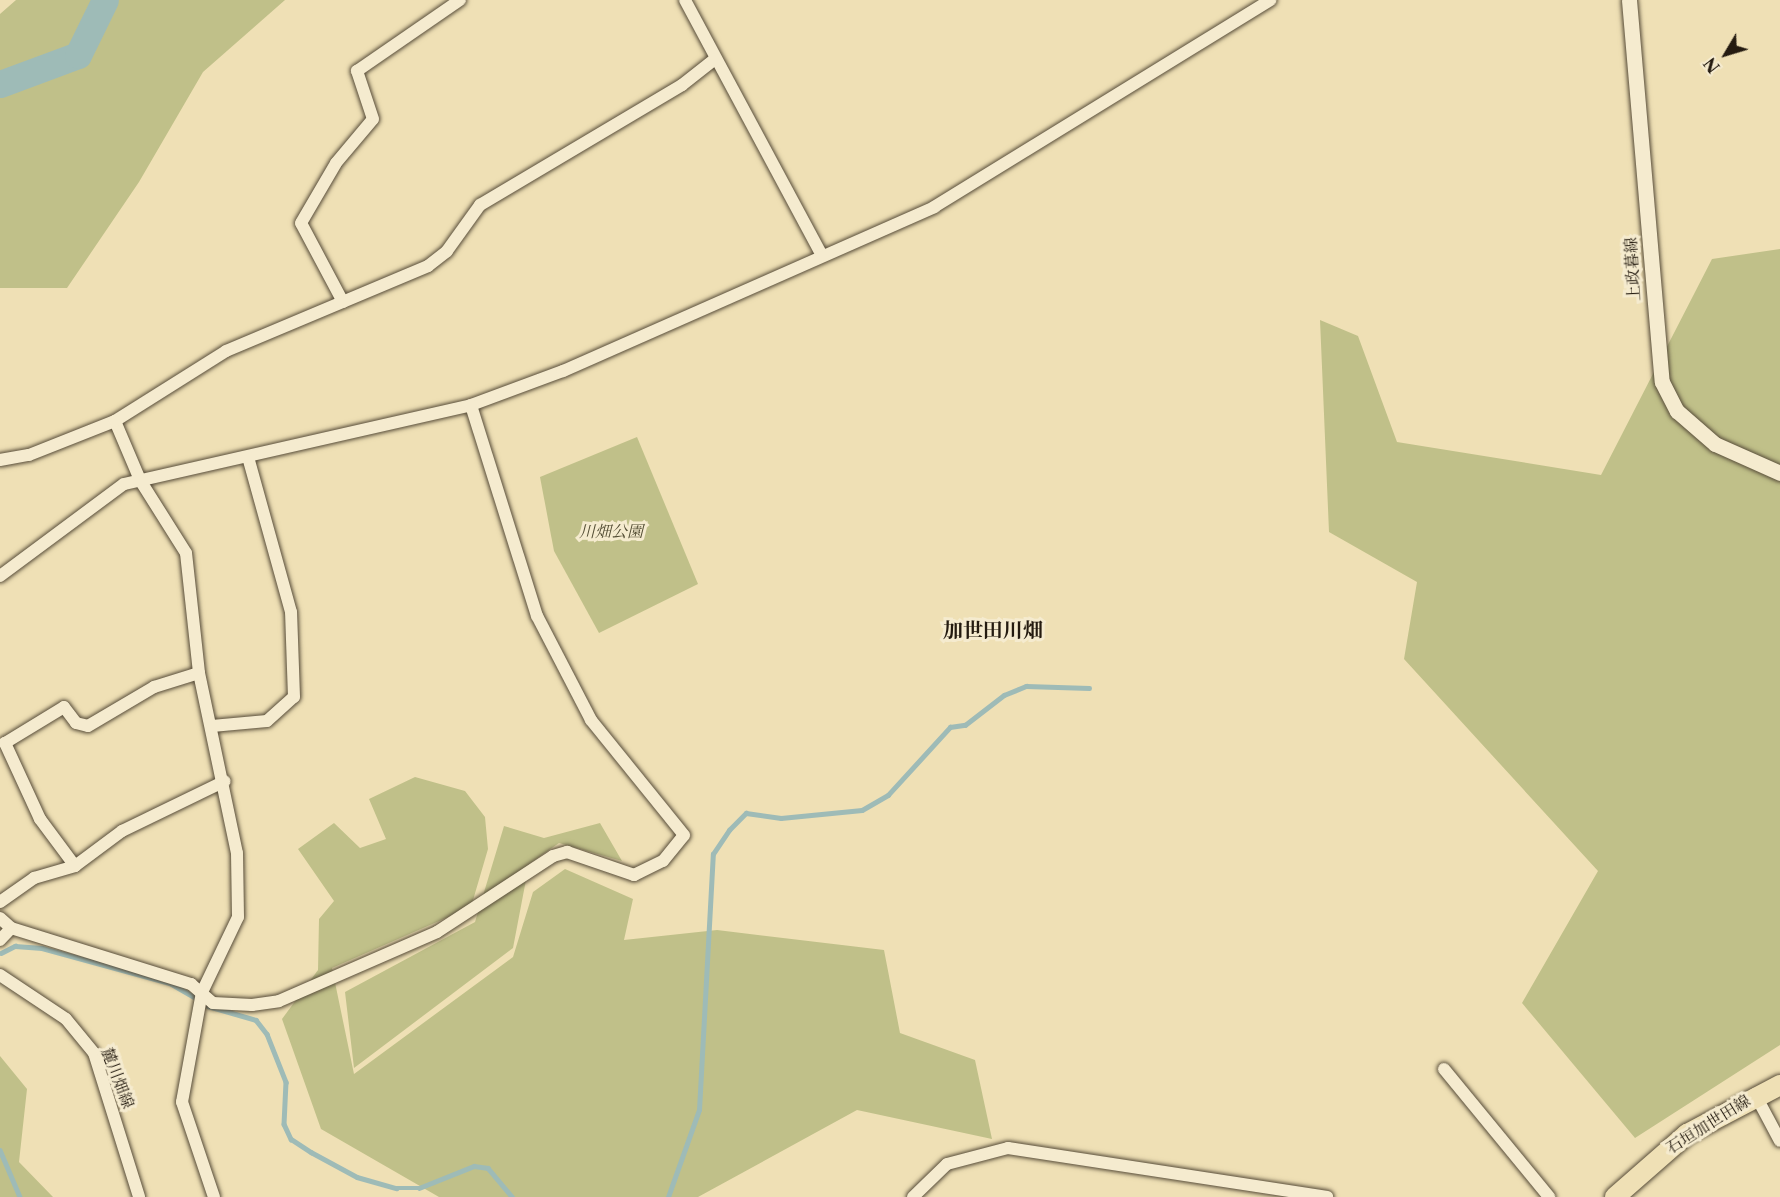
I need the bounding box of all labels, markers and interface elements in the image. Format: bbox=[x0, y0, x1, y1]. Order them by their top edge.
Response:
north arrow bbox=[1696, 24, 1756, 84]
text: N bbox=[1700, 53, 1724, 77]
street label: 上政暮線 bbox=[1621, 237, 1643, 301]
park label: 川畑公園 bbox=[579, 521, 643, 541]
district label: 加世田川畑 bbox=[943, 618, 1043, 642]
street label: 麓川畑線 bbox=[98, 1045, 138, 1111]
street label: 石垣加世田線 bbox=[1662, 1090, 1754, 1158]

